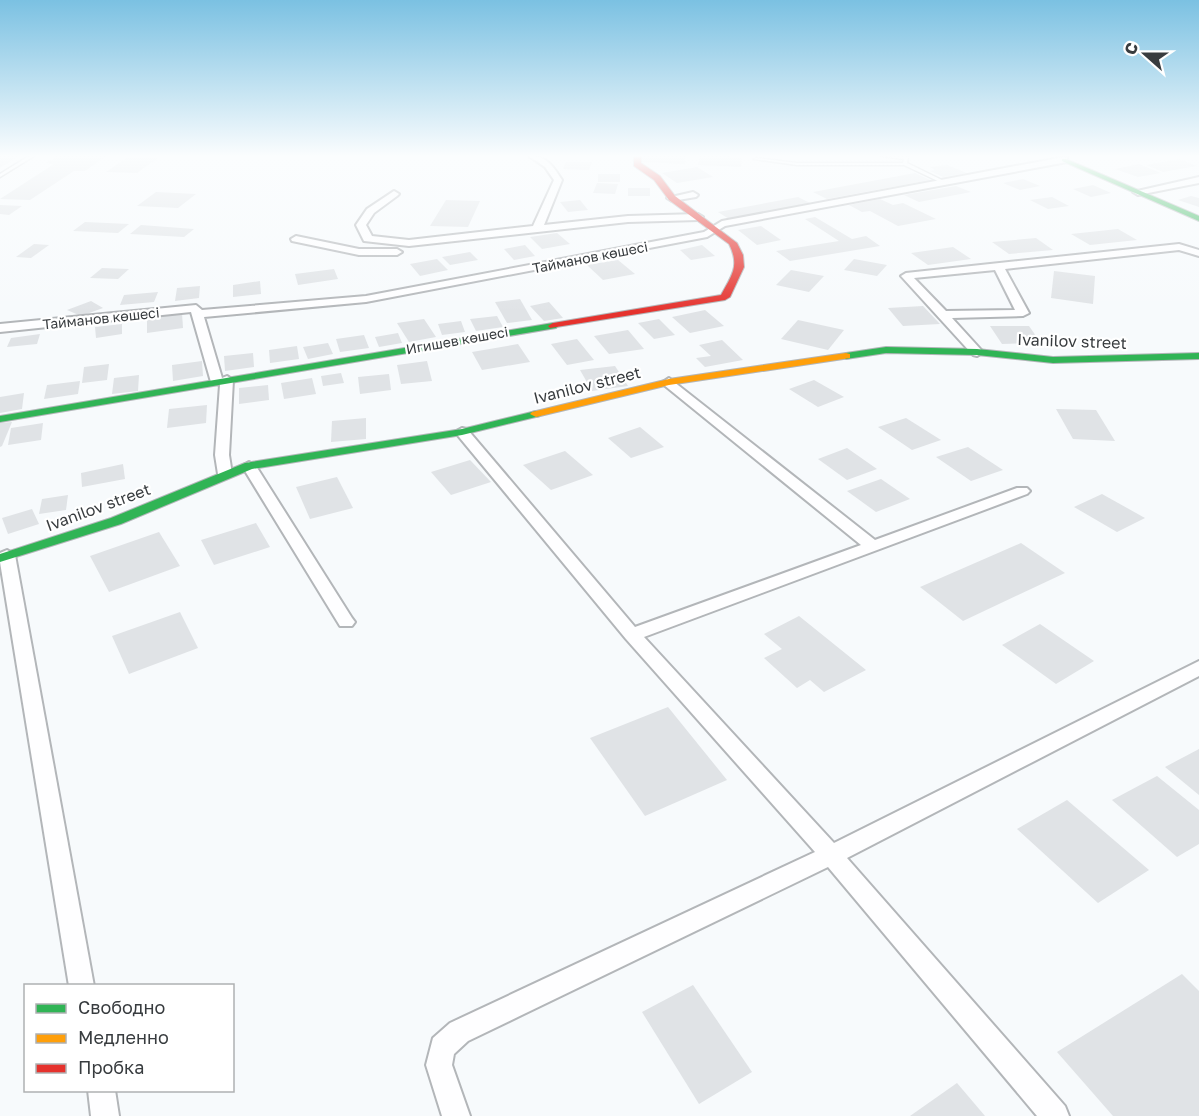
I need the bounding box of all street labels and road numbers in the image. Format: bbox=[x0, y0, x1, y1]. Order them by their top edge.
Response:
street label: Тайманов көшесі bbox=[531, 237, 649, 277]
street label: Тайманов көшесі bbox=[42, 303, 160, 333]
street label: Игишев көшесі bbox=[405, 323, 509, 357]
street label: Ivanilov street bbox=[1017, 329, 1127, 353]
street label: Ivanilov street bbox=[531, 362, 643, 408]
street label: Ivanilov street bbox=[43, 479, 153, 535]

